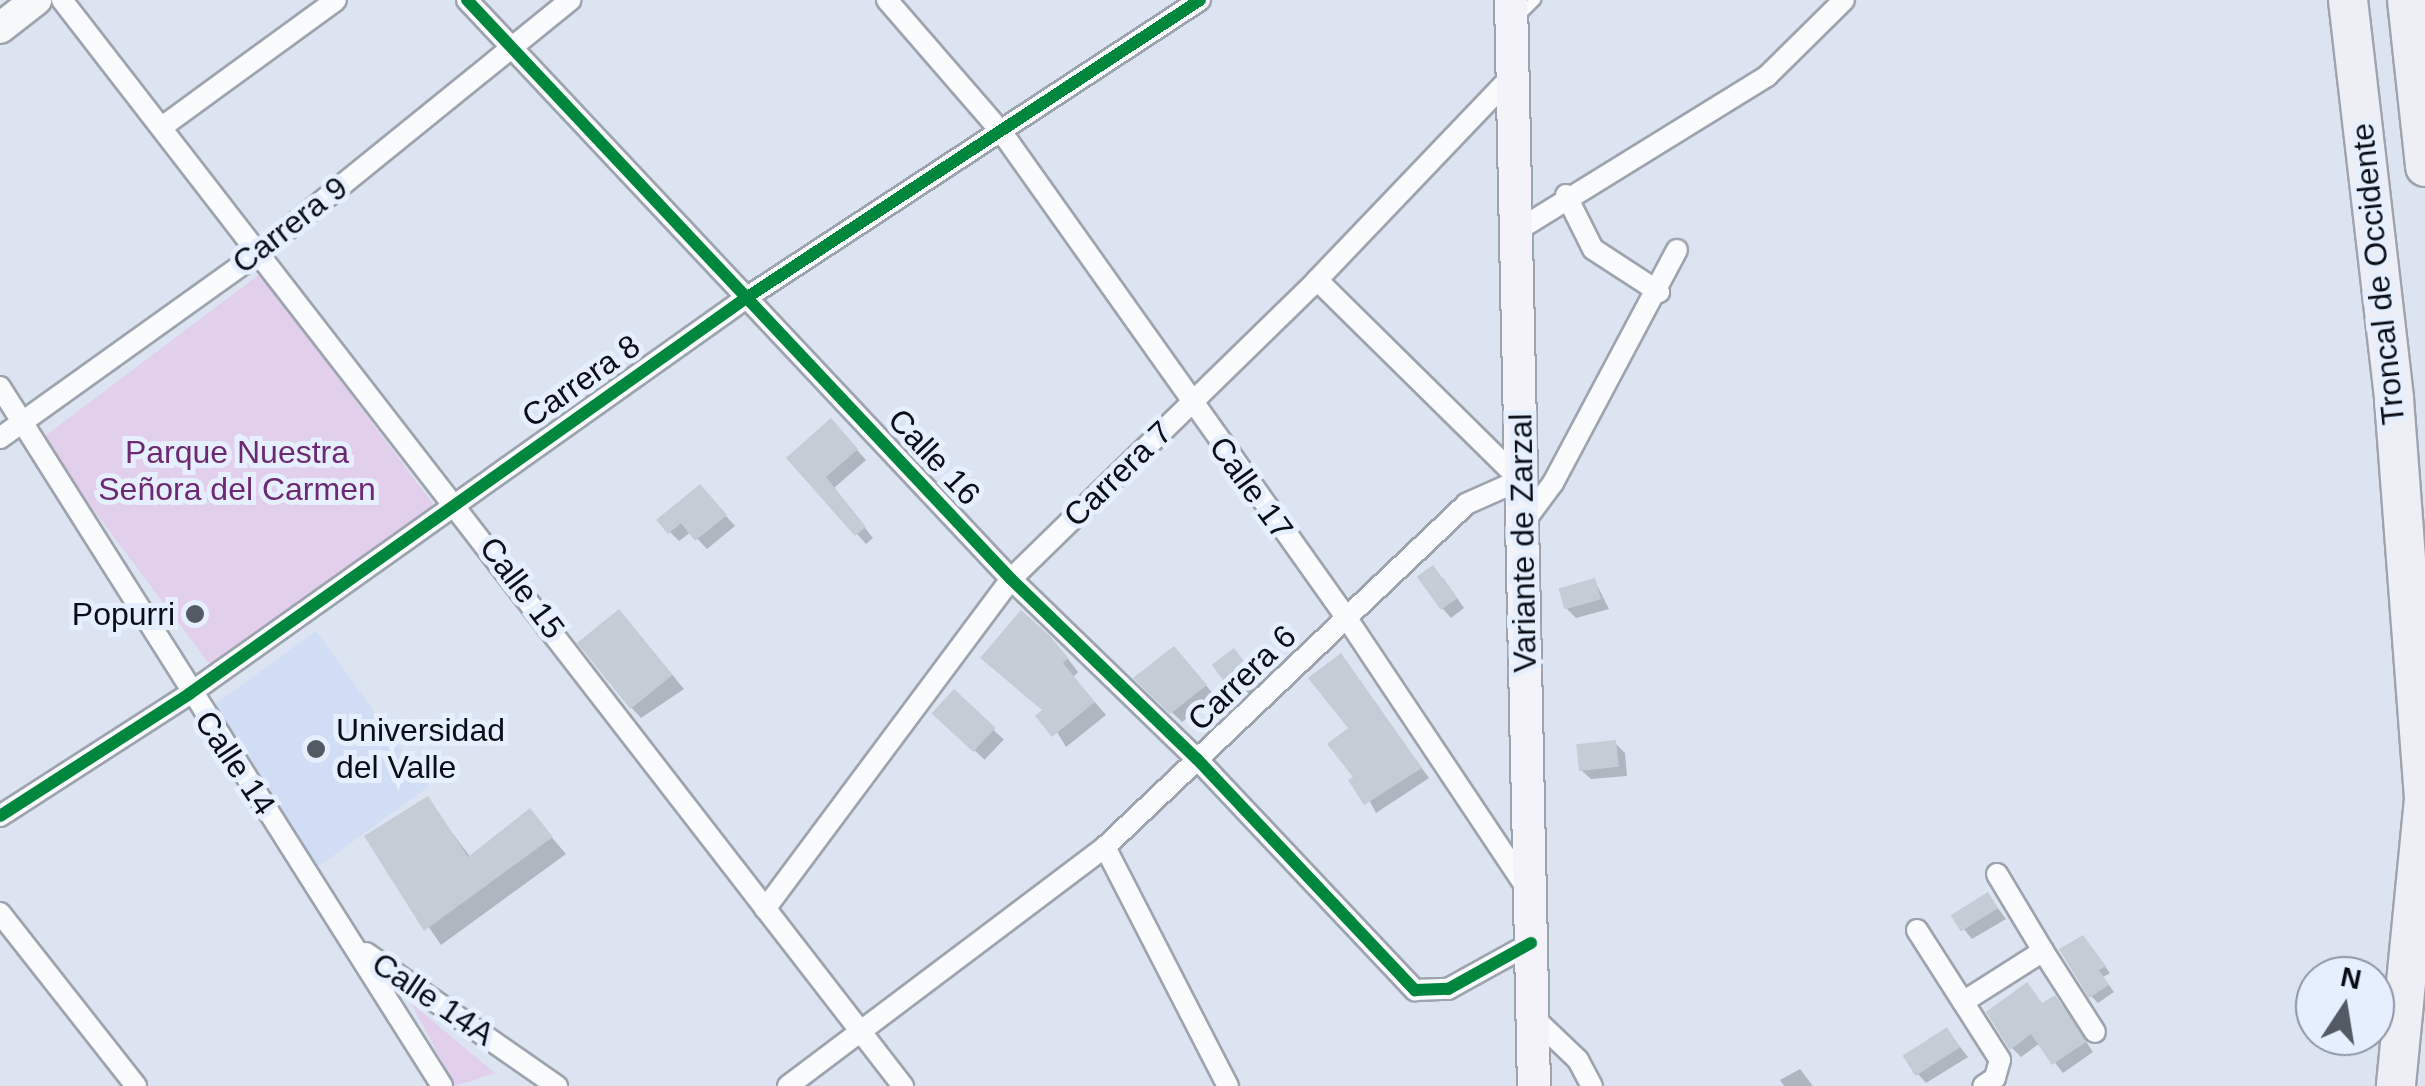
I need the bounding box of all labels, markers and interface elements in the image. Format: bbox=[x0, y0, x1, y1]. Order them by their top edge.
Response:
street label: Troncal de Occidente bbox=[2343, 121, 2413, 427]
street label: Carrera 9 bbox=[225, 168, 355, 282]
street label: Carrera 8 bbox=[515, 327, 647, 435]
street label: Calle 16 bbox=[880, 401, 988, 513]
street label: Carrera 7 bbox=[1056, 413, 1180, 535]
street label: Variante de Zarzal bbox=[1502, 413, 1544, 673]
street label: Calle 17 bbox=[1201, 429, 1301, 547]
park label: Parque Nuestra Señora del Carmen bbox=[98, 434, 376, 509]
street label: Calle 15 bbox=[471, 530, 573, 646]
place label: Popurri bbox=[72, 595, 175, 633]
marker: Popurri bbox=[184, 603, 206, 625]
street label: Carrera 6 bbox=[1180, 617, 1304, 739]
street label: Calle 14 bbox=[186, 704, 284, 822]
place label: Universidad del Valle bbox=[336, 712, 505, 787]
marker: Universidad del Valle bbox=[305, 738, 327, 760]
street label: Calle 14A bbox=[365, 944, 501, 1054]
north arrow bbox=[2295, 956, 2395, 1056]
text: N bbox=[2338, 961, 2364, 995]

